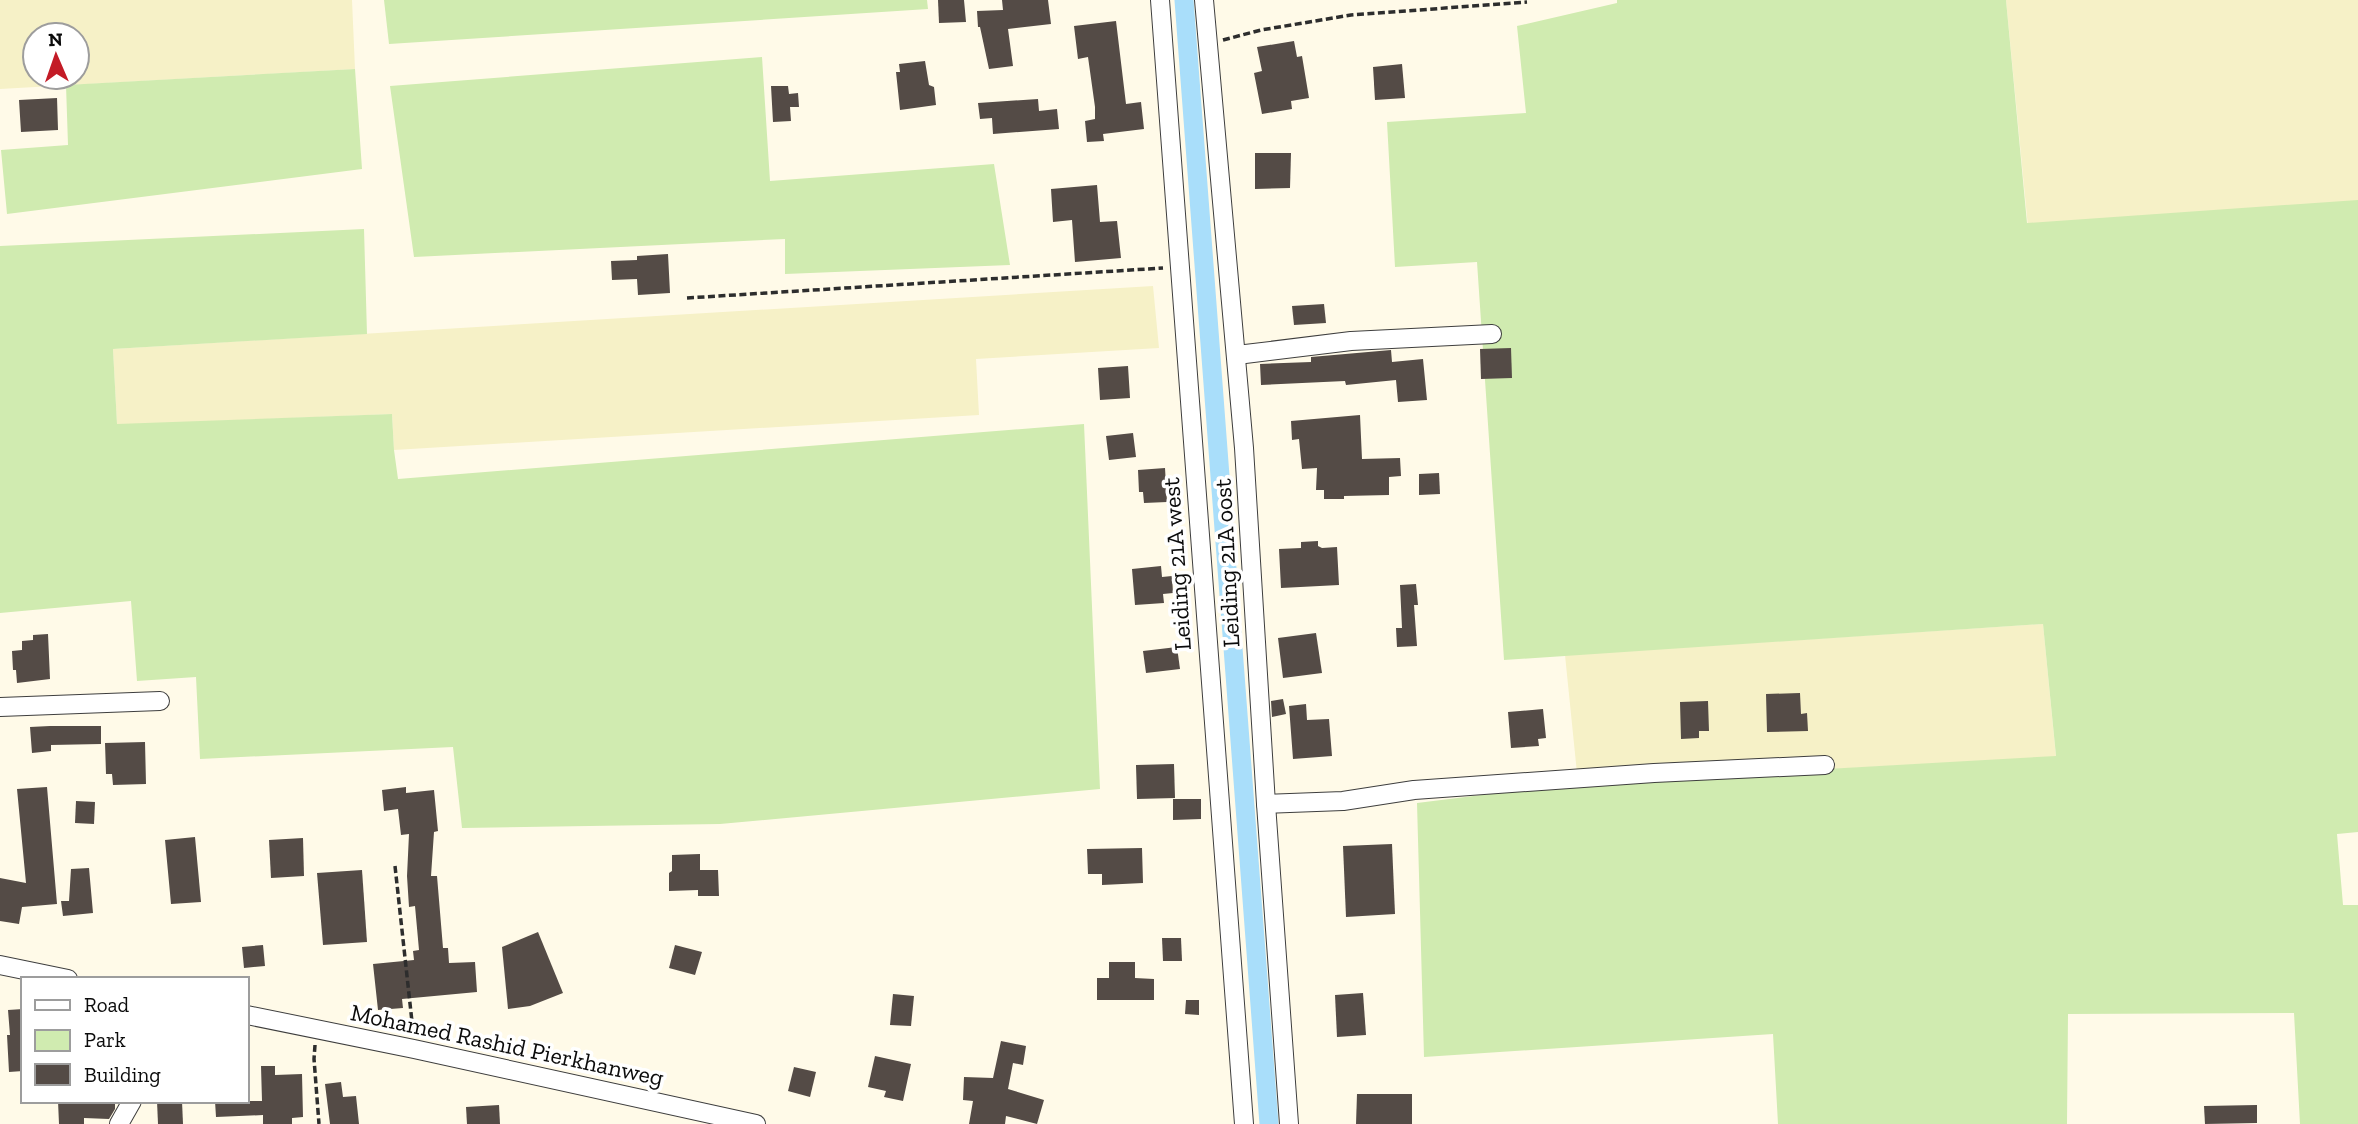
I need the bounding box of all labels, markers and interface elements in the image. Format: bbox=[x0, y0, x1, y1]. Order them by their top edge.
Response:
north arrow bbox=[21, 21, 91, 91]
text: N bbox=[48, 28, 63, 51]
street label: Leiding 21A west bbox=[1156, 476, 1197, 652]
street label: Leiding 21A oost bbox=[1208, 478, 1245, 648]
legend bbox=[21, 977, 248, 1103]
text: Road bbox=[84, 992, 130, 1017]
street label: Mohamed Rashid Pierkhanweg bbox=[348, 997, 666, 1092]
text: Park bbox=[84, 1027, 126, 1052]
text: Building bbox=[84, 1062, 161, 1087]

